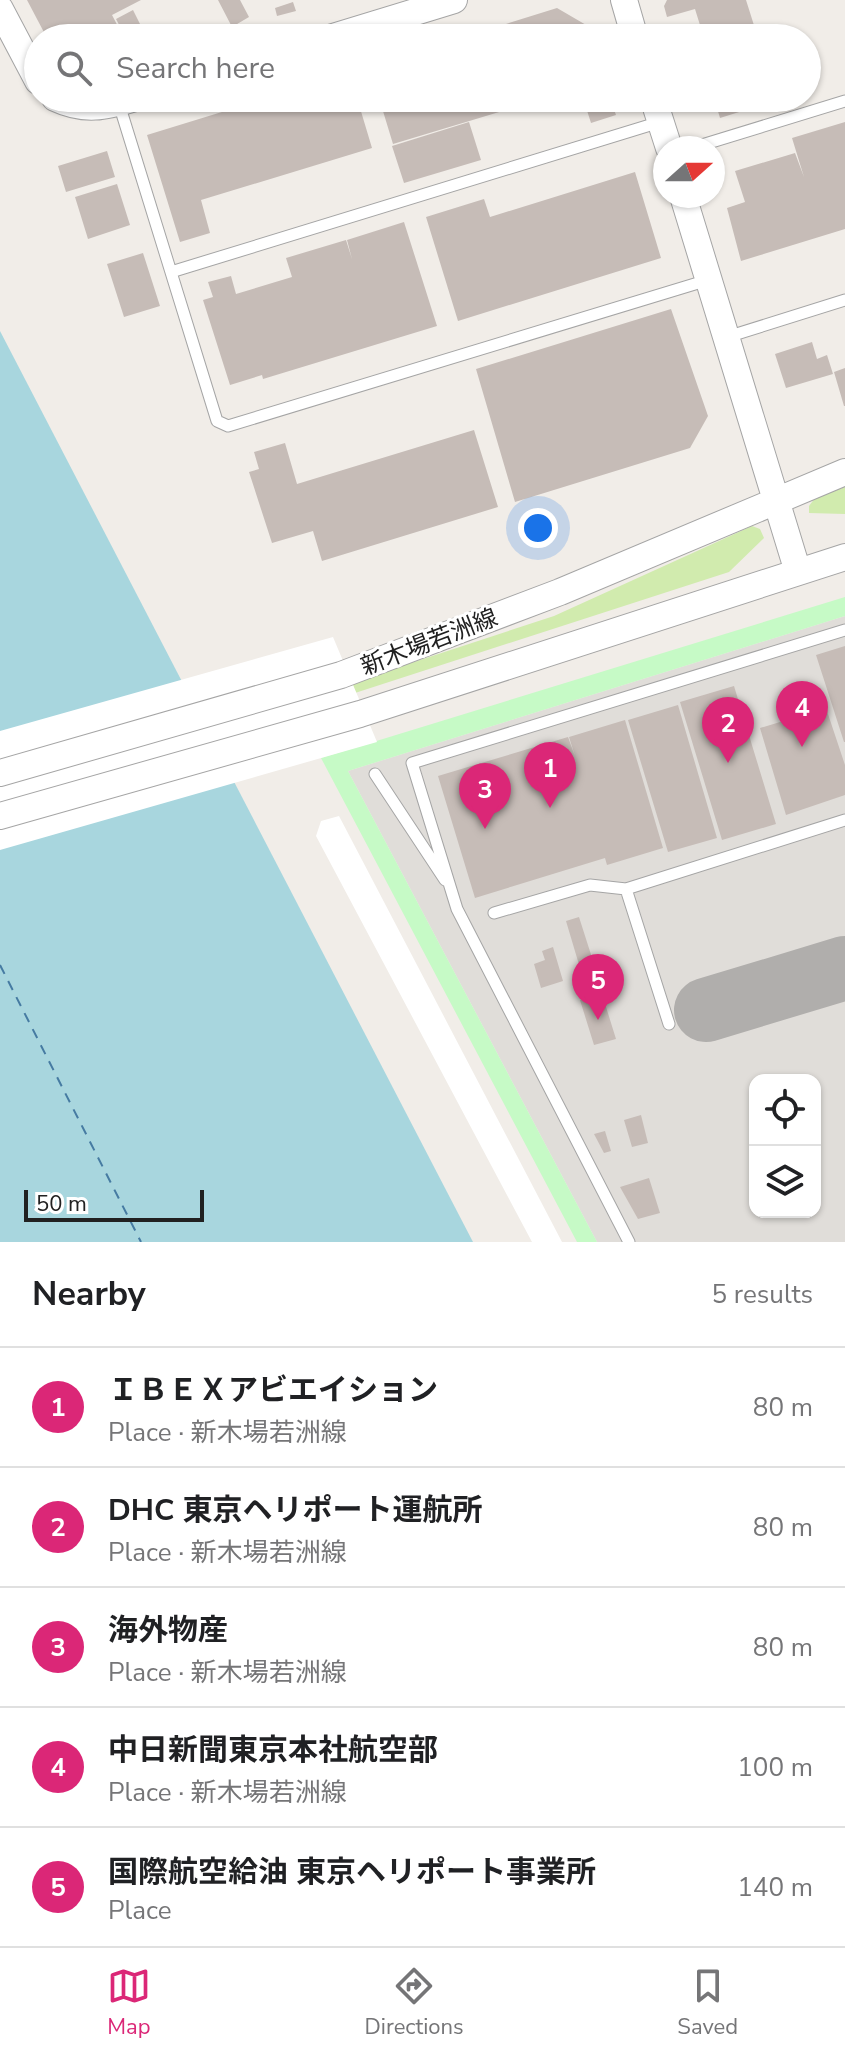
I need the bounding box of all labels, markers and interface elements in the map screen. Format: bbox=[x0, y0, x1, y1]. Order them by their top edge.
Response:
search box bbox=[24, 24, 821, 112]
icon: search bbox=[52, 46, 96, 90]
text: Search here bbox=[116, 48, 275, 89]
north arrow bbox=[653, 136, 725, 208]
your location bbox=[518, 508, 558, 548]
street label: 新木場若洲線 bbox=[356, 601, 502, 683]
pin: 4 bbox=[776, 681, 828, 747]
pin: 2 bbox=[702, 697, 754, 763]
pin: 1 bbox=[524, 742, 576, 808]
pin: 3 bbox=[459, 763, 511, 829]
pin: 5 bbox=[572, 954, 624, 1020]
map controls bbox=[749, 1074, 821, 1218]
button: locate bbox=[749, 1074, 821, 1146]
button: layers bbox=[749, 1146, 821, 1218]
scale bar bbox=[24, 1186, 204, 1222]
text: 50 m bbox=[36, 1189, 87, 1219]
text: Nearby bbox=[32, 1271, 146, 1317]
text: 5 results bbox=[712, 1277, 813, 1312]
text: ＩＢＥＸアビエイション bbox=[108, 1370, 438, 1411]
text: 1 bbox=[50, 1390, 66, 1425]
text: 80 m bbox=[753, 1390, 813, 1425]
text: Place · 新木場若洲線 bbox=[108, 1415, 347, 1450]
text: DHC 東京ヘリポート運航所 bbox=[108, 1490, 483, 1531]
text: 2 bbox=[50, 1510, 66, 1545]
text: 80 m bbox=[753, 1510, 813, 1545]
text: Place · 新木場若洲線 bbox=[108, 1535, 347, 1570]
text: 海外物産 bbox=[108, 1610, 228, 1651]
text: 3 bbox=[50, 1630, 66, 1665]
text: 80 m bbox=[753, 1630, 813, 1665]
text: Place · 新木場若洲線 bbox=[108, 1655, 347, 1690]
text: 中日新聞東京本社航空部 bbox=[108, 1730, 438, 1771]
text: 4 bbox=[50, 1750, 66, 1785]
text: 100 m bbox=[737, 1750, 813, 1785]
text: Place · 新木場若洲線 bbox=[108, 1775, 347, 1810]
text: 国際航空給油 東京ヘリポート事業所 bbox=[108, 1852, 596, 1893]
text: 5 bbox=[50, 1870, 66, 1905]
text: 140 m bbox=[737, 1870, 813, 1905]
text: Place bbox=[108, 1893, 172, 1928]
tab: Map bbox=[107, 1964, 151, 2042]
tab: Directions bbox=[365, 1964, 464, 2042]
tab: Saved bbox=[677, 1964, 738, 2042]

